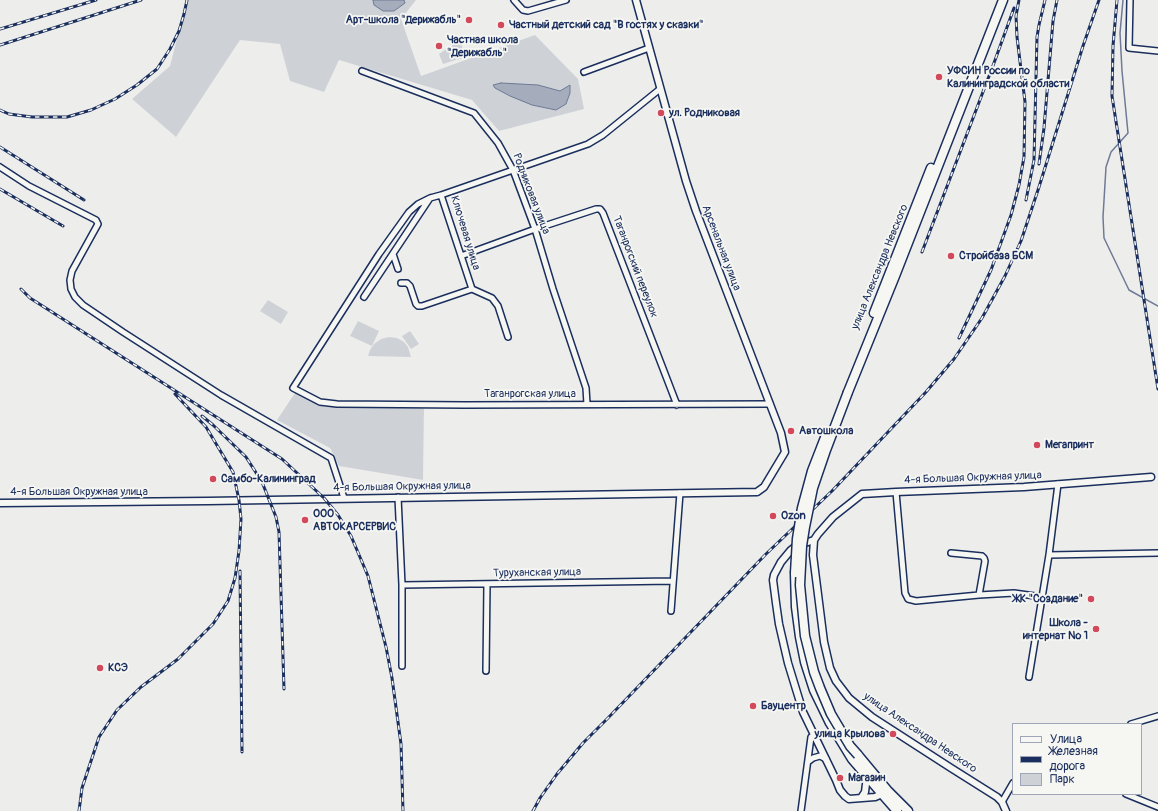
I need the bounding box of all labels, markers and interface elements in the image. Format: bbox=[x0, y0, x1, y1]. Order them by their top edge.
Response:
place label: Арт-школа "Дерижабль" bbox=[346, 13, 461, 27]
marker: Арт-школа "Дерижабль" bbox=[464, 15, 474, 25]
place label: Частный детский сад "В гостях у сказки" bbox=[509, 18, 703, 32]
marker: Частный детский сад "В гостях у сказки" bbox=[496, 20, 506, 30]
place label: Частная школа "Дерижабль" bbox=[447, 33, 518, 59]
marker: Частная школа "Дерижабль" bbox=[434, 41, 444, 51]
place label: УФСИН России по Калининградской области bbox=[947, 64, 1069, 90]
marker: УФСИН России по Калининградской области bbox=[934, 72, 944, 82]
place label: ул. Родниковая bbox=[669, 106, 740, 120]
marker: ул. Родниковая bbox=[656, 108, 666, 118]
street label: Родниковая улица bbox=[510, 152, 552, 236]
street label: Ключевая улица bbox=[447, 194, 483, 272]
street label: улица Александра Невского bbox=[849, 202, 911, 332]
street label: Арсенальная улица bbox=[699, 203, 743, 293]
street label: Таганрогский переулок bbox=[609, 214, 661, 320]
place label: Стройбаза БСМ bbox=[959, 249, 1033, 263]
marker: Стройбаза БСМ bbox=[946, 251, 956, 261]
street label: Таганрогская улица bbox=[484, 387, 576, 401]
place label: Автошкола bbox=[799, 424, 853, 438]
marker: Автошкола bbox=[786, 426, 796, 436]
place label: Мегапринт bbox=[1045, 438, 1094, 452]
marker: Мегапринт bbox=[1032, 440, 1042, 450]
street label: 4-я Большая Окружная улица bbox=[904, 469, 1042, 487]
place label: Самбо-Калининград bbox=[221, 472, 316, 486]
marker: Самбо-Калининград bbox=[208, 474, 218, 484]
street label: 4-я Большая Окружная улица bbox=[333, 479, 471, 495]
street label: 4-я Большая Окружная улица bbox=[10, 485, 148, 499]
place label: ООО АВТОКАРСЕРВИС bbox=[313, 507, 396, 533]
place label: Ozon bbox=[781, 509, 806, 523]
marker: Ozon bbox=[768, 511, 778, 521]
marker: ООО АВТОКАРСЕРВИС bbox=[300, 515, 310, 525]
street label: Туруханская улица bbox=[493, 566, 581, 580]
place label: ЖК "Создание" bbox=[1013, 592, 1083, 606]
marker: ЖК "Создание" bbox=[1086, 594, 1096, 604]
place label: Школа - интернат № 1 bbox=[1023, 616, 1088, 642]
marker: Школа - интернат № 1 bbox=[1091, 624, 1101, 634]
place label: КСЭ bbox=[108, 661, 128, 675]
marker: КСЭ bbox=[95, 663, 105, 673]
street label: улица Александра Невского bbox=[861, 690, 979, 776]
place label: Бауцентр bbox=[761, 699, 806, 713]
marker: Бауцентр bbox=[748, 701, 758, 711]
legend bbox=[1012, 723, 1142, 795]
place label: улица Крылова bbox=[814, 727, 885, 741]
marker: улица Крылова bbox=[888, 729, 898, 739]
text: Улица bbox=[1050, 732, 1082, 747]
text: Железная дорога bbox=[1050, 744, 1098, 774]
place label: Магазин bbox=[848, 771, 886, 785]
text: Парк bbox=[1050, 772, 1075, 787]
marker: Магазин bbox=[835, 773, 845, 783]

